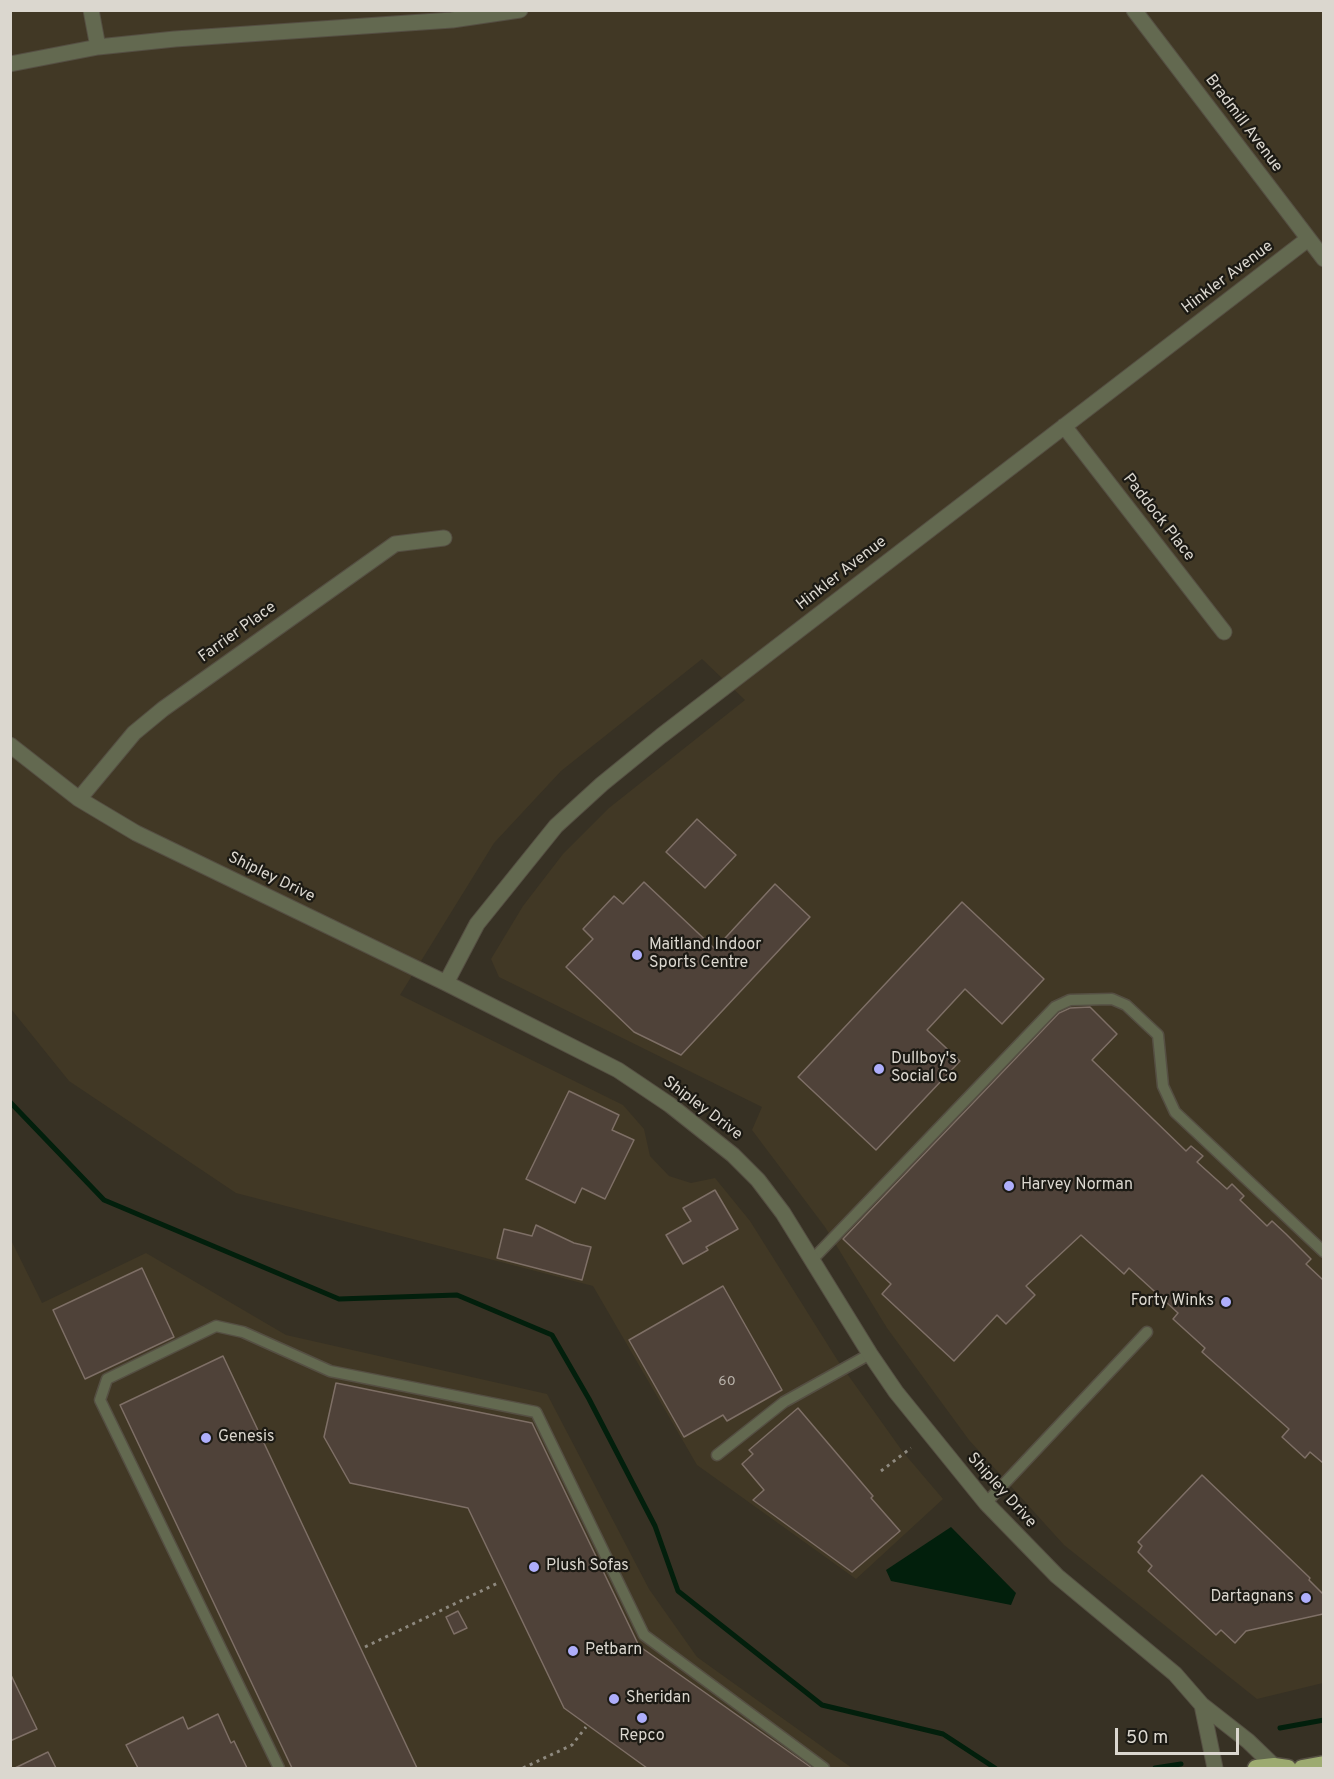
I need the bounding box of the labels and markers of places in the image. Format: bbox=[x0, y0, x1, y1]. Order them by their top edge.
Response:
place label: Maitland Indoor Sports Centre bbox=[649, 936, 761, 974]
marker: Maitland Indoor Sports Centre bbox=[630, 948, 644, 962]
place label: Dullboy's Social Co bbox=[891, 1050, 957, 1088]
marker: Dullboy's Social Co bbox=[872, 1062, 886, 1076]
place label: Harvey Norman bbox=[1021, 1176, 1133, 1196]
marker: Harvey Norman bbox=[1002, 1179, 1016, 1193]
place label: Forty Winks bbox=[1131, 1292, 1214, 1312]
marker: Forty Winks bbox=[1219, 1295, 1233, 1309]
place label: Genesis bbox=[218, 1428, 275, 1448]
marker: Genesis bbox=[199, 1431, 213, 1445]
place label: Plush Sofas bbox=[546, 1557, 629, 1577]
marker: Plush Sofas bbox=[527, 1560, 541, 1574]
place label: Dartagnans bbox=[1210, 1588, 1294, 1608]
marker: Dartagnans bbox=[1299, 1591, 1313, 1605]
place label: Petbarn bbox=[585, 1641, 642, 1661]
marker: Petbarn bbox=[566, 1644, 580, 1658]
place label: Sheridan bbox=[626, 1689, 690, 1709]
marker: Sheridan bbox=[607, 1692, 621, 1706]
marker: Repco bbox=[635, 1711, 649, 1725]
place label: Repco bbox=[619, 1727, 665, 1747]

